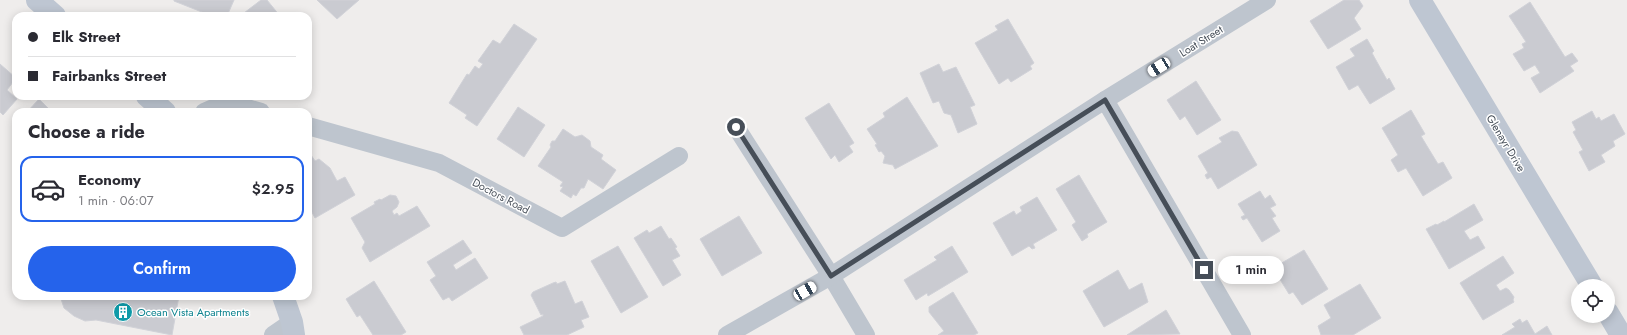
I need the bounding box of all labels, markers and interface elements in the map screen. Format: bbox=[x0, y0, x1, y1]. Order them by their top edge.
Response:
street label: Loat Street bbox=[1176, 21, 1226, 61]
text: Elk Street bbox=[52, 26, 120, 48]
car bbox=[1146, 56, 1172, 78]
text: Fairbanks Street bbox=[52, 65, 166, 87]
street label: Glenayr Drive bbox=[1483, 111, 1530, 175]
route start bbox=[727, 118, 745, 136]
text: Choose a ride bbox=[28, 119, 145, 145]
text: Economy bbox=[78, 169, 141, 191]
icon: car bbox=[30, 171, 66, 207]
street label: Doctors Road bbox=[470, 174, 532, 218]
text: $2.95 bbox=[252, 178, 294, 200]
text: 1 min · 06:07 bbox=[78, 191, 154, 210]
button: Confirm bbox=[28, 246, 296, 292]
callout: 1 min bbox=[1218, 256, 1284, 284]
text: 1 min bbox=[1235, 260, 1267, 279]
route end bbox=[1195, 261, 1213, 279]
map controls bbox=[1571, 279, 1615, 323]
button: locate bbox=[1571, 279, 1615, 323]
car bbox=[792, 280, 818, 302]
building icon: Ocean Vista Apartments bbox=[112, 301, 134, 323]
place label: Ocean Vista Apartments bbox=[137, 304, 250, 320]

